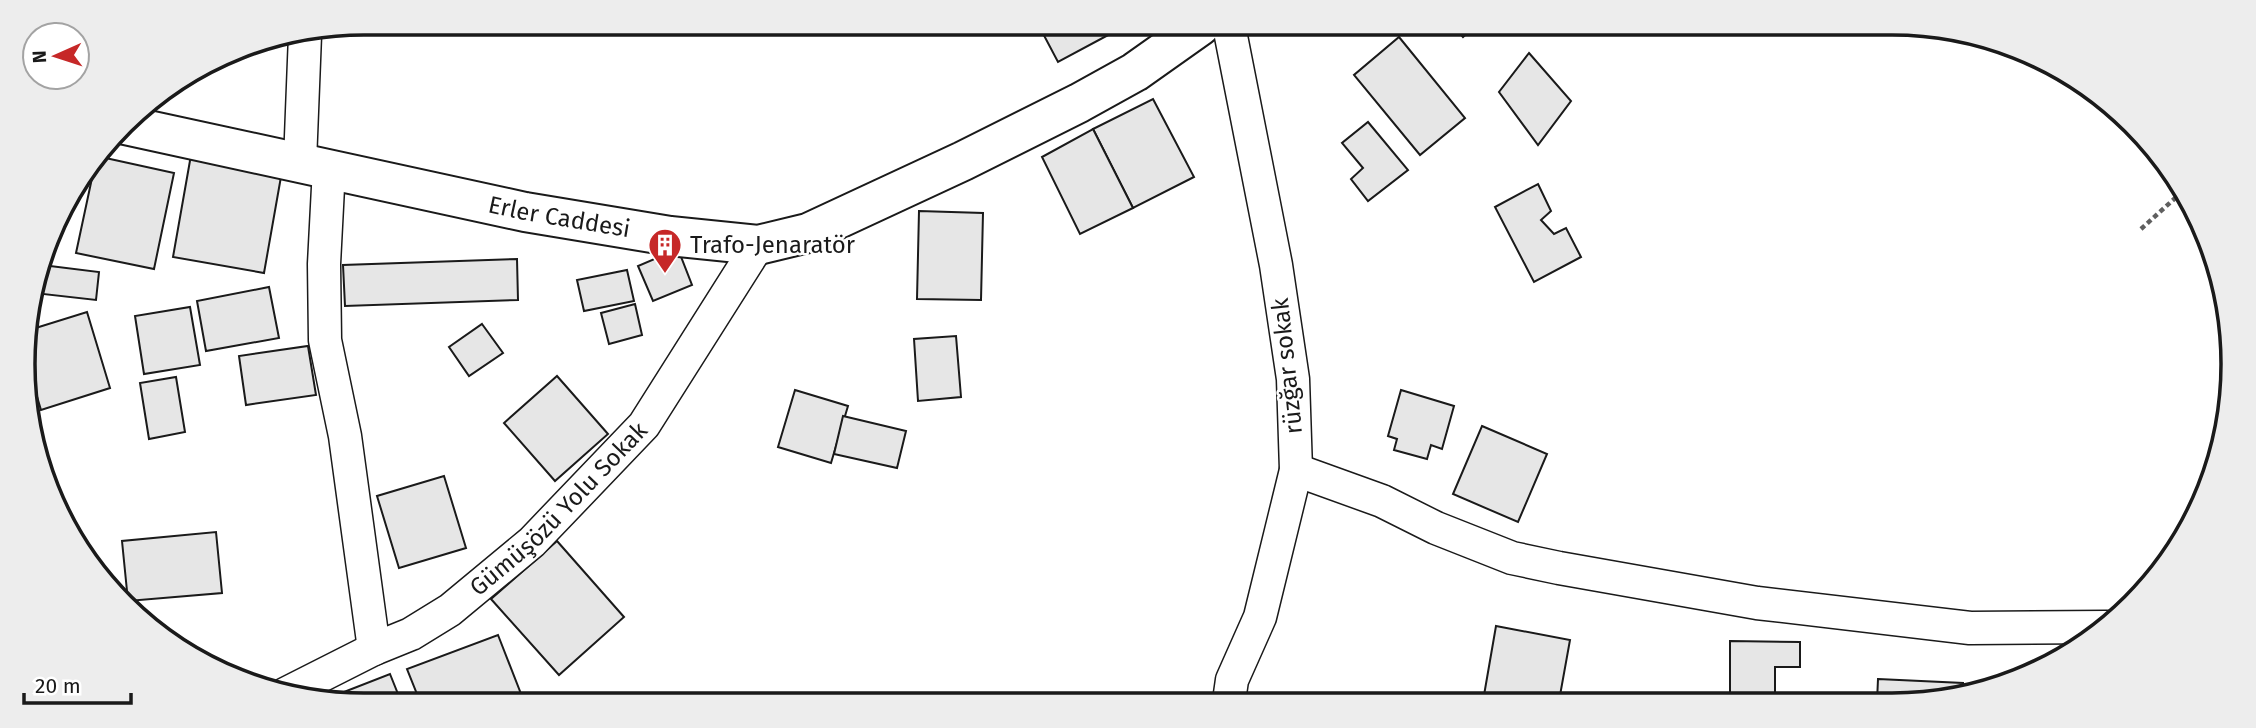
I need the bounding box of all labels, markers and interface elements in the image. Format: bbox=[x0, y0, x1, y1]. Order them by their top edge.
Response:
north arrow bbox=[21, 21, 91, 91]
text: N bbox=[28, 50, 51, 64]
street label: Erler Caddesi bbox=[486, 190, 632, 243]
building icon: Trafo-Jenaratör bbox=[646, 226, 684, 275]
place label: Trafo-Jenaratör bbox=[690, 231, 856, 259]
street label: rüzğar sokak bbox=[1266, 296, 1308, 435]
street label: Gümüşözü Yolu Sokak bbox=[464, 416, 654, 602]
scale bar bbox=[24, 662, 131, 706]
text: 20 m bbox=[35, 673, 81, 699]

